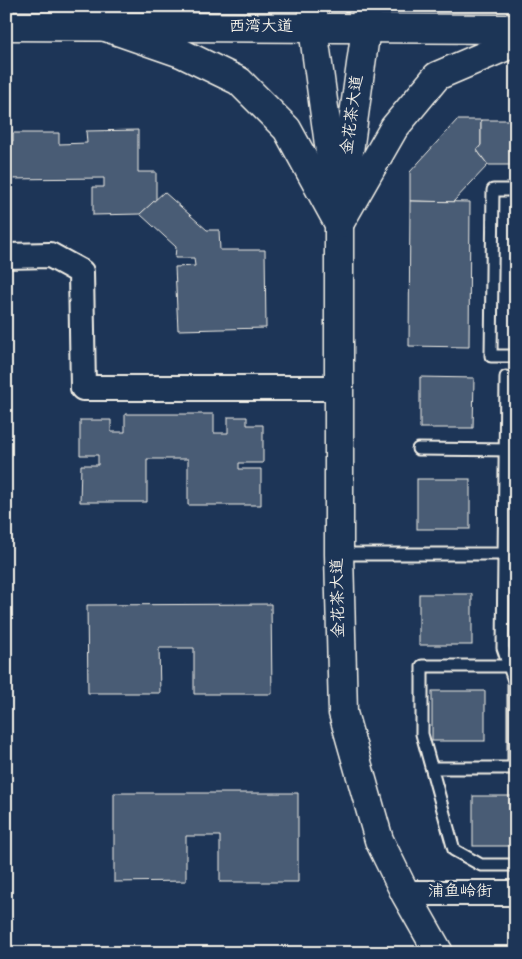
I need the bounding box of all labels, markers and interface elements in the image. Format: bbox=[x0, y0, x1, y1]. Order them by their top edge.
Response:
street label: 西湾大道 bbox=[229, 17, 293, 38]
street label: 金花茶大道 bbox=[337, 74, 369, 156]
street label: 金花茶大道 bbox=[328, 558, 350, 638]
street label: 浦鱼岭街 bbox=[428, 882, 492, 903]

